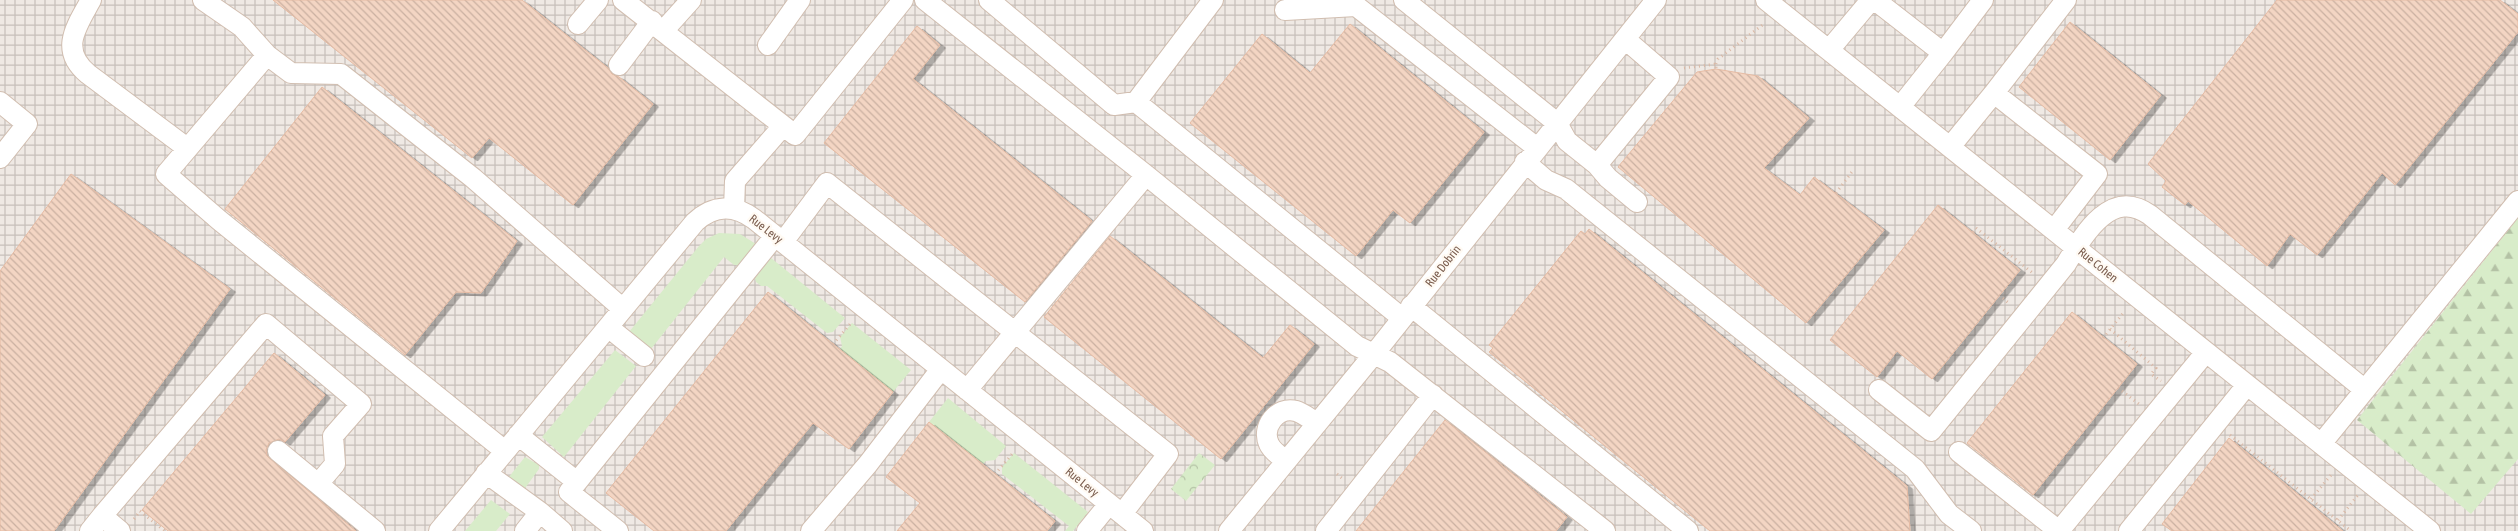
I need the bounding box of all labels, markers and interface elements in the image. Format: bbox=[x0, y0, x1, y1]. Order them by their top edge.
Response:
street label: Rue Levy bbox=[746, 212, 786, 246]
street label: Rue Dobrin bbox=[1422, 242, 1464, 290]
street label: Rue Cohen bbox=[2075, 245, 2121, 285]
street label: Rue Levy bbox=[1063, 464, 1102, 500]

